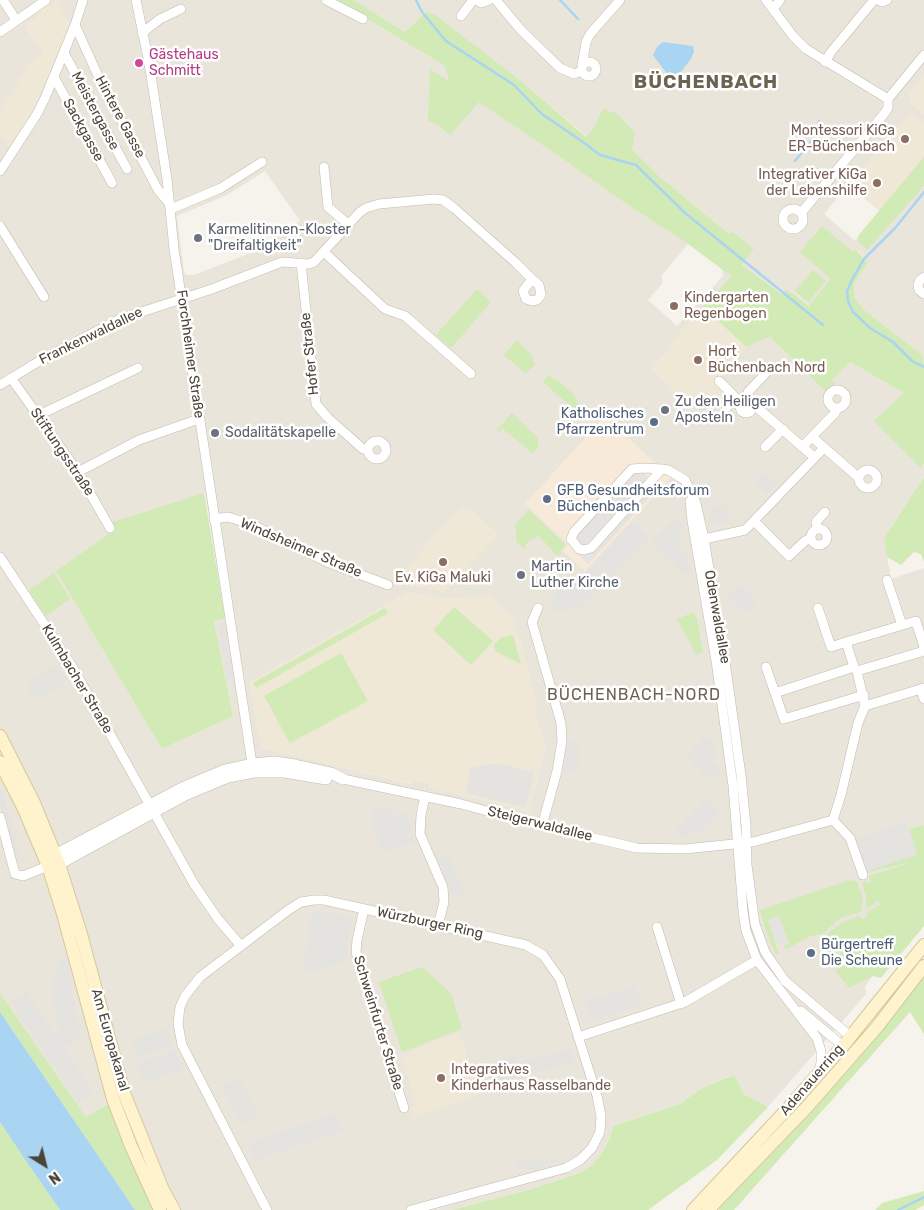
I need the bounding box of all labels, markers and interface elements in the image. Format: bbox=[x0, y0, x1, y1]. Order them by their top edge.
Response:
place label: Gästehaus Schmitt bbox=[149, 47, 219, 80]
marker: Gästehaus Schmitt bbox=[133, 57, 145, 69]
street label: Meistergasse bbox=[67, 69, 123, 153]
district label: BÜCHENBACH bbox=[633, 72, 779, 94]
street label: Hintere Gasse bbox=[91, 73, 149, 161]
street label: Sackgasse bbox=[59, 96, 107, 164]
place label: Montessori KiGa ER-Büchenbach bbox=[788, 123, 895, 156]
marker: Montessori KiGa ER-Büchenbach bbox=[899, 133, 911, 145]
place label: Integrativer KiGa der Lebenshilfe bbox=[758, 167, 867, 200]
marker: Integrativer KiGa der Lebenshilfe bbox=[871, 177, 883, 189]
place label: Karmelitinnen-Kloster "Dreifaltigkeit" bbox=[208, 222, 351, 254]
marker: Karmelitinnen-Kloster "Dreifaltigkeit" bbox=[192, 232, 204, 244]
street label: Forchheimer Straße bbox=[173, 289, 207, 419]
place label: Kindergarten Regenbogen bbox=[684, 290, 769, 322]
marker: Kindergarten Regenbogen bbox=[668, 300, 680, 312]
street label: Frankenwaldallee bbox=[36, 304, 146, 368]
street label: Hofer Straße bbox=[297, 312, 323, 396]
place label: Hort Büchenbach Nord bbox=[708, 344, 825, 377]
marker: Hort Büchenbach Nord bbox=[692, 354, 704, 366]
place label: Zu den Heiligen Aposteln bbox=[675, 394, 776, 427]
marker: Zu den Heiligen Aposteln bbox=[659, 404, 671, 416]
street label: Stiftungsstraße bbox=[26, 405, 98, 499]
place label: Katholisches Pfarrzentrum bbox=[556, 406, 644, 438]
marker: Katholisches Pfarrzentrum bbox=[648, 416, 660, 428]
place label: Sodalitätskapelle bbox=[225, 425, 336, 441]
marker: Sodalitätskapelle bbox=[209, 427, 221, 439]
place label: GFB Gesundheitsforum Büchenbach bbox=[557, 483, 709, 516]
marker: GFB Gesundheitsforum Büchenbach bbox=[541, 493, 553, 505]
street label: Windsheimer Straße bbox=[238, 515, 364, 581]
marker: Ev. KiGa Maluki bbox=[437, 556, 449, 568]
place label: Martin Luther Kirche bbox=[531, 559, 619, 592]
marker: Martin Luther Kirche bbox=[515, 569, 527, 581]
street label: Odenwaldallee bbox=[701, 569, 733, 665]
place label: Ev. KiGa Maluki bbox=[395, 570, 491, 586]
street label: Kulmbacher Straße bbox=[38, 621, 116, 737]
district label: BÜCHENBACH-NORD bbox=[545, 685, 723, 705]
street label: Steigerwaldallee bbox=[486, 803, 594, 845]
street label: Würzburger Ring bbox=[375, 904, 485, 942]
place label: Bürgertreff Die Scheune bbox=[821, 937, 903, 970]
marker: Bürgertreff Die Scheune bbox=[805, 947, 817, 959]
street label: Schweinfurter Straße bbox=[350, 954, 406, 1092]
street label: Am Europakanal bbox=[87, 987, 133, 1093]
street label: Adenauerring bbox=[777, 1041, 847, 1119]
place label: Integratives Kinderhaus Rasselbande bbox=[451, 1062, 611, 1094]
marker: Integratives Kinderhaus Rasselbande bbox=[435, 1072, 447, 1084]
north arrow bbox=[20, 1140, 70, 1190]
text: N bbox=[45, 1168, 63, 1187]

